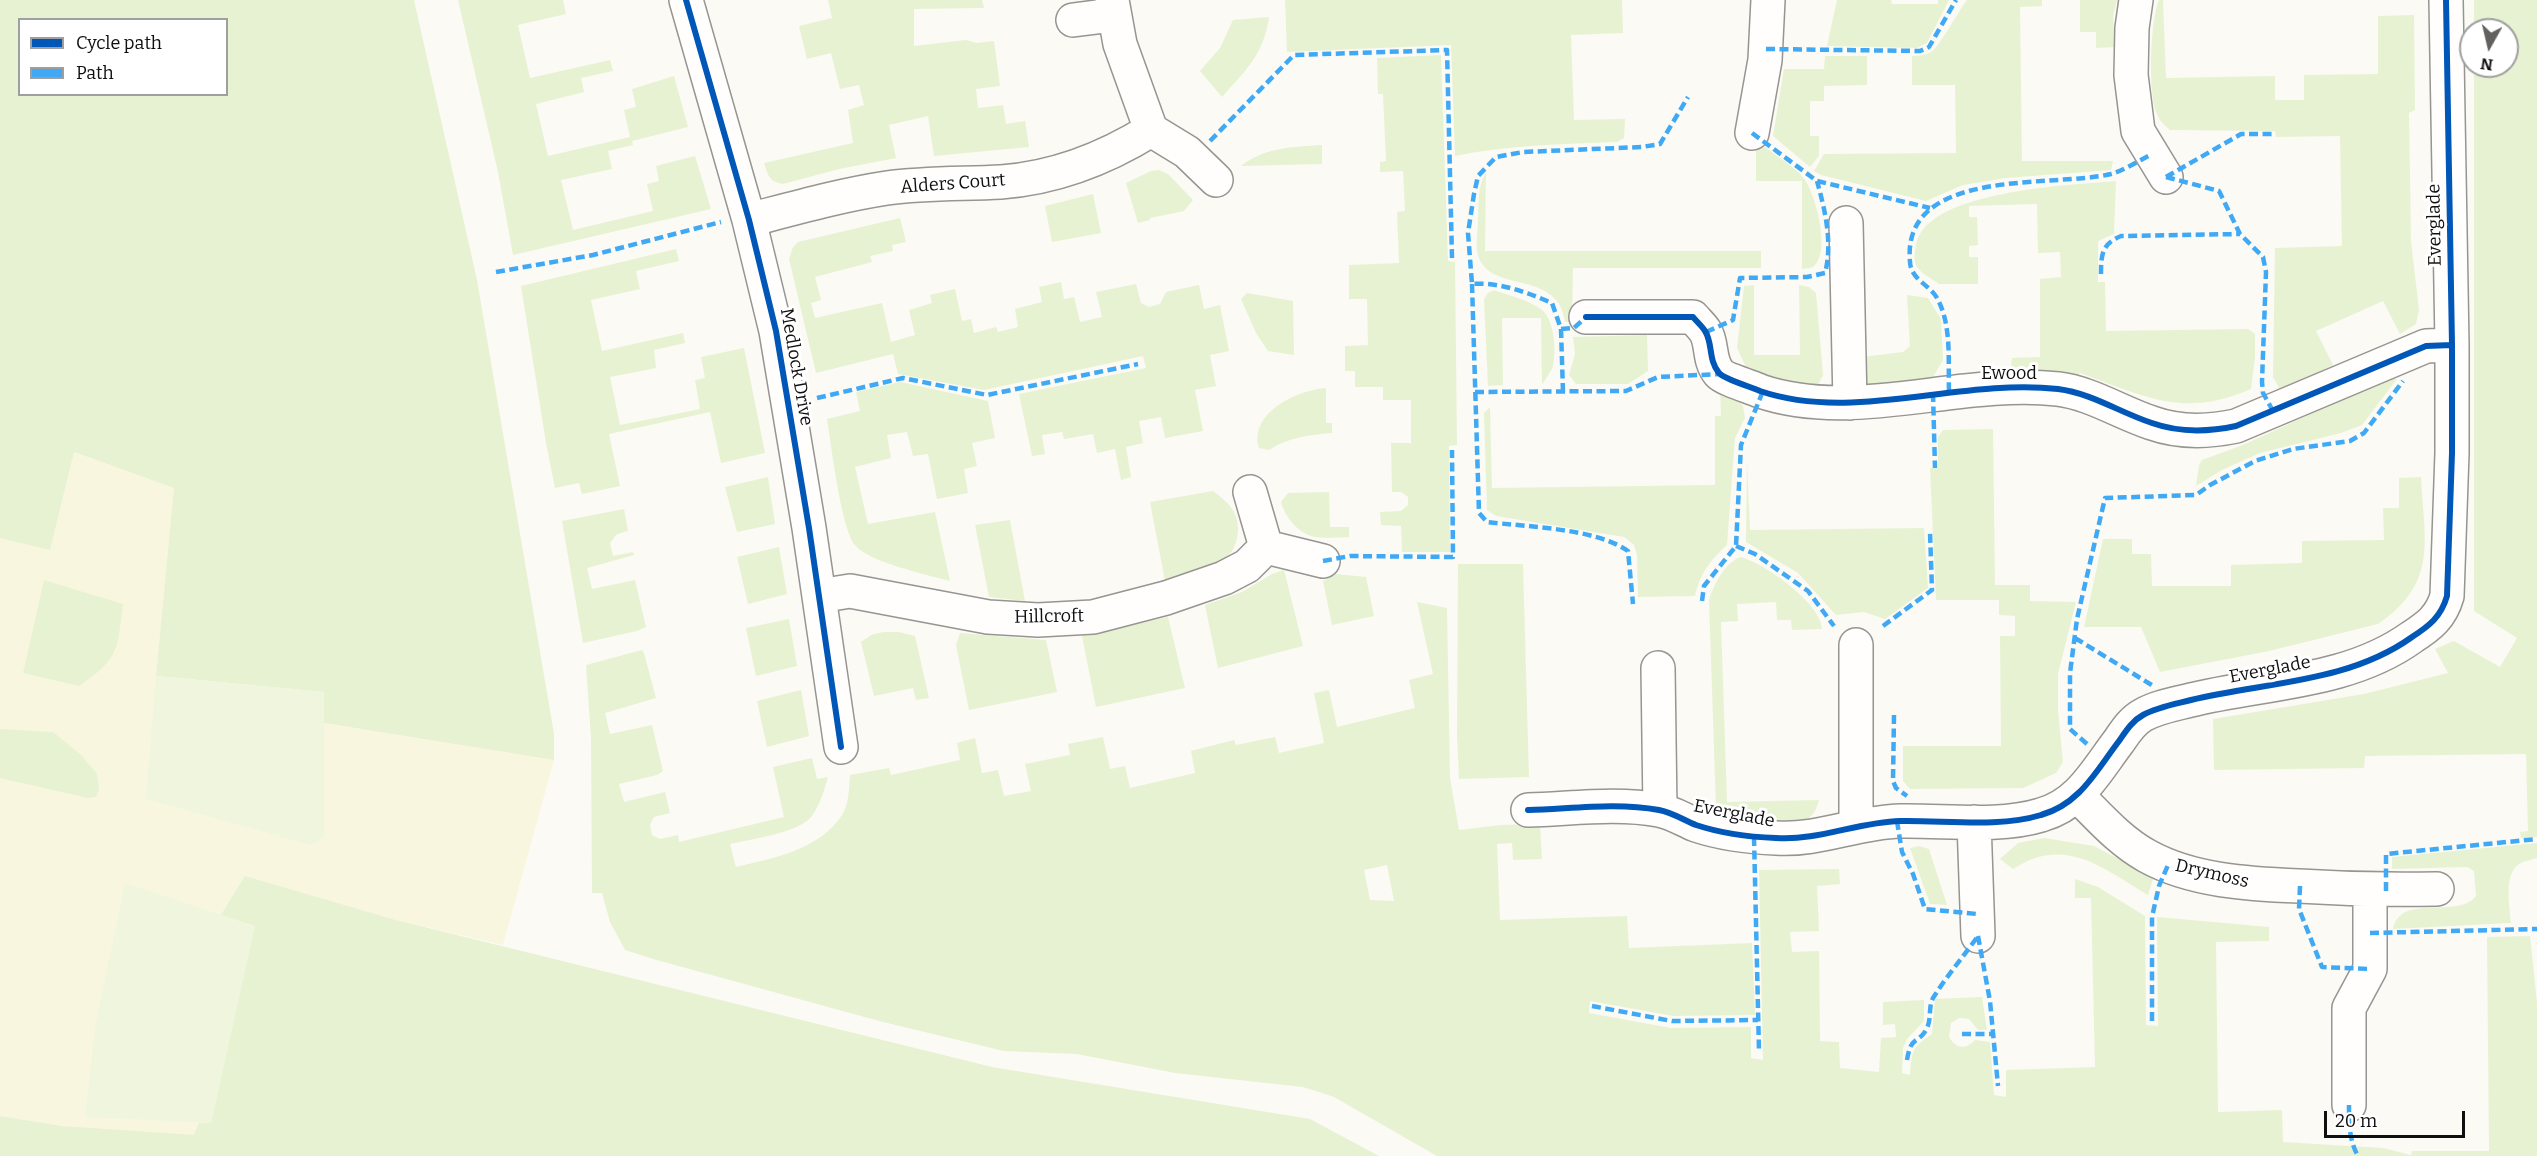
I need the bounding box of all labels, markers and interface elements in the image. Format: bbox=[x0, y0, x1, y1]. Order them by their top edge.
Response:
legend bbox=[18, 18, 228, 96]
north arrow bbox=[2459, 18, 2519, 78]
text: Cycle path bbox=[76, 32, 162, 54]
text: N bbox=[2479, 54, 2494, 75]
text: Path bbox=[76, 62, 114, 84]
street label: Alders Court bbox=[900, 170, 1006, 198]
street label: Everglade bbox=[2423, 184, 2447, 266]
street label: Medlock Drive bbox=[775, 307, 817, 427]
street label: Ewood bbox=[1981, 363, 2037, 385]
street label: Hillcroft bbox=[1014, 606, 1084, 628]
street label: Everglade bbox=[2228, 652, 2312, 688]
street label: Everglade bbox=[1692, 796, 1776, 832]
street label: Drymoss bbox=[2173, 855, 2251, 893]
scale bar bbox=[2327, 1099, 2468, 1137]
text: 20 m bbox=[2335, 1110, 2377, 1132]

